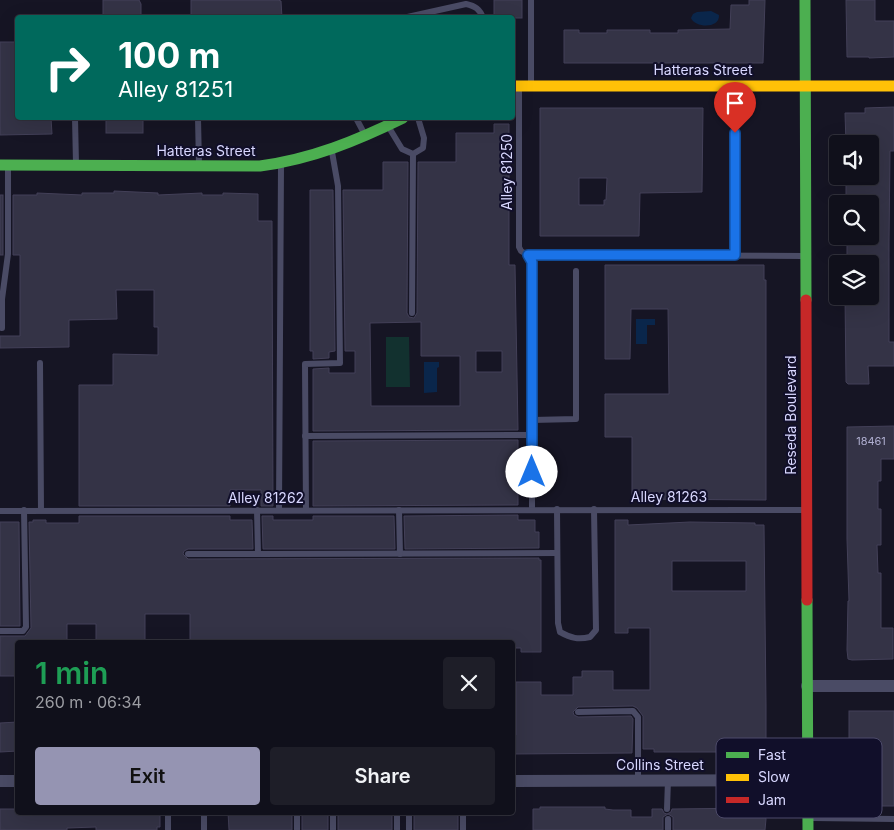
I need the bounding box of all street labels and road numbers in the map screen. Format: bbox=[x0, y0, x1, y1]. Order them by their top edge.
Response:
street label: Hatteras Street bbox=[653, 61, 753, 78]
street label: Alley 81250 bbox=[498, 134, 515, 210]
street label: Hatteras Street bbox=[156, 142, 256, 159]
street label: Reseda Boulevard bbox=[782, 355, 799, 475]
street label: Alley 81263 bbox=[631, 488, 707, 505]
street label: Alley 81262 bbox=[228, 489, 304, 506]
street label: Collins Street bbox=[616, 756, 704, 773]

